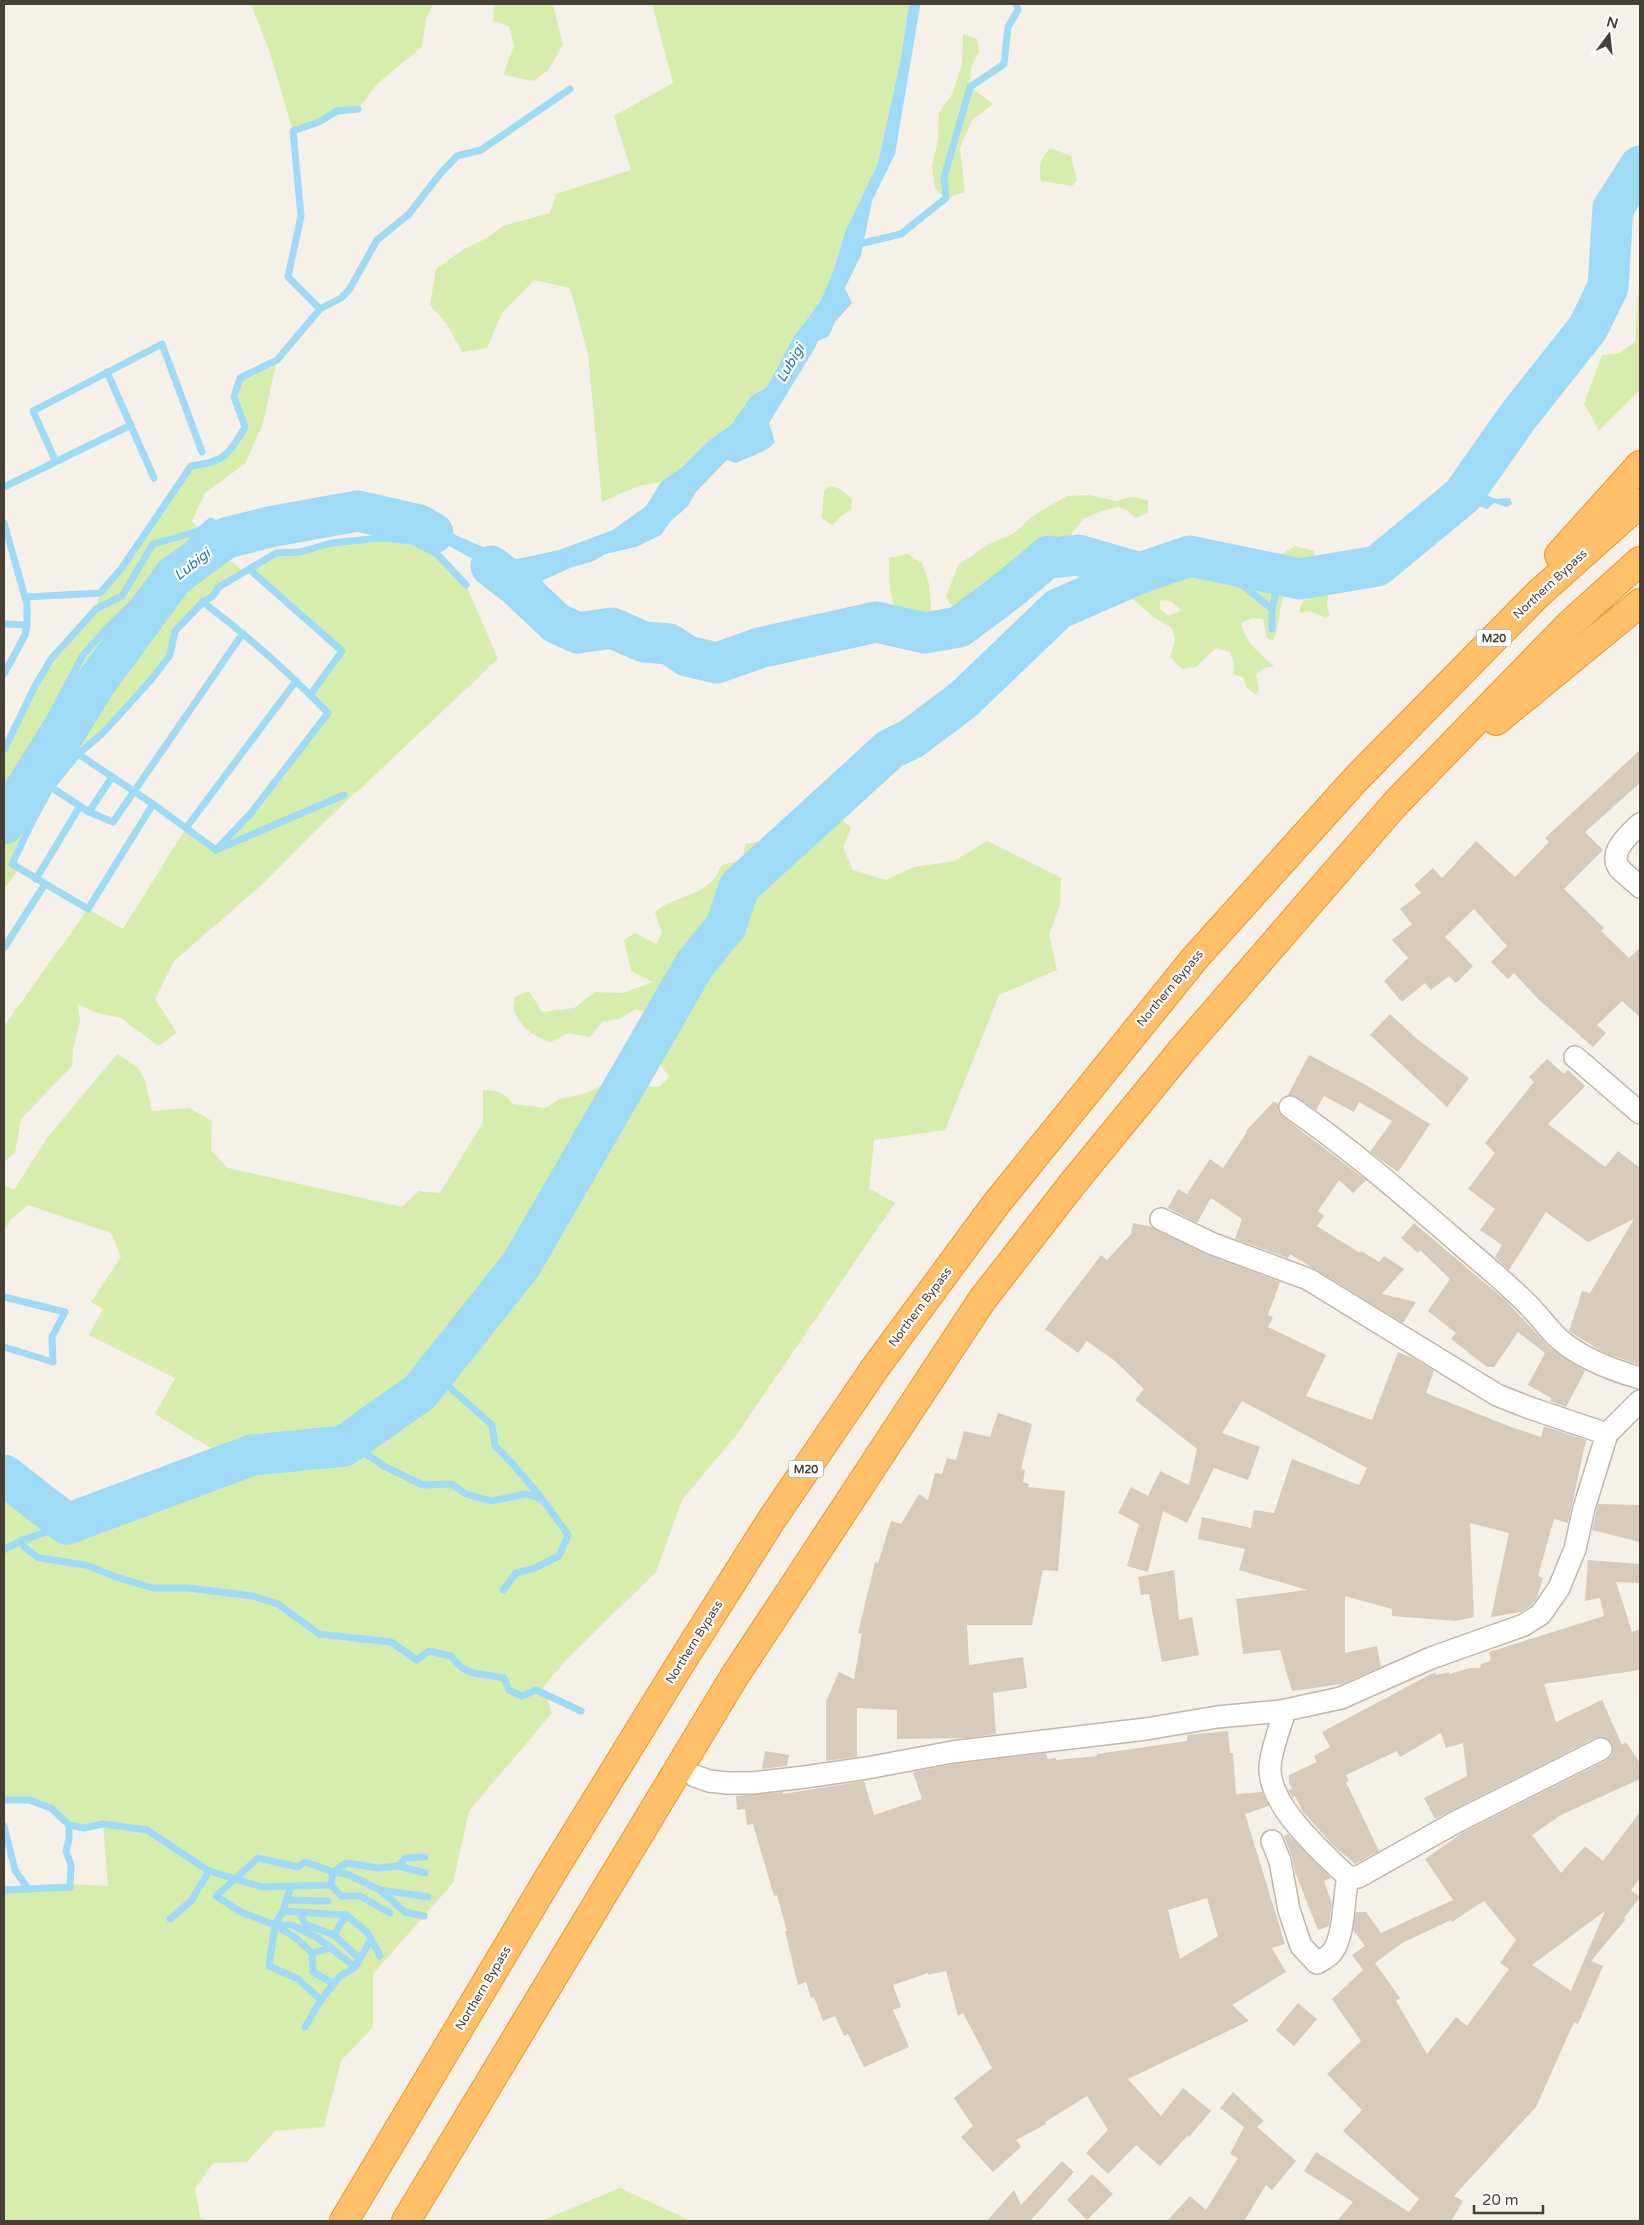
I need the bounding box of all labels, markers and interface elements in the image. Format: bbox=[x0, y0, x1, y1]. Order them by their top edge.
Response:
north arrow bbox=[1584, 10, 1634, 60]
text: N bbox=[1605, 13, 1620, 33]
water label: Lubigi bbox=[773, 340, 809, 385]
water label: Lubigi bbox=[171, 544, 215, 584]
street label: Northern Bypass bbox=[1510, 546, 1590, 622]
road number: M20 bbox=[1476, 630, 1512, 646]
street label: Northern Bypass bbox=[1134, 947, 1206, 1029]
street label: Northern Bypass bbox=[886, 1264, 954, 1349]
road number: M20 bbox=[788, 1460, 824, 1478]
street label: Northern Bypass bbox=[663, 1598, 725, 1686]
street label: Northern Bypass bbox=[452, 1943, 514, 2033]
scale bar bbox=[1474, 2182, 1543, 2214]
text: 20 m bbox=[1482, 2191, 1519, 2209]

